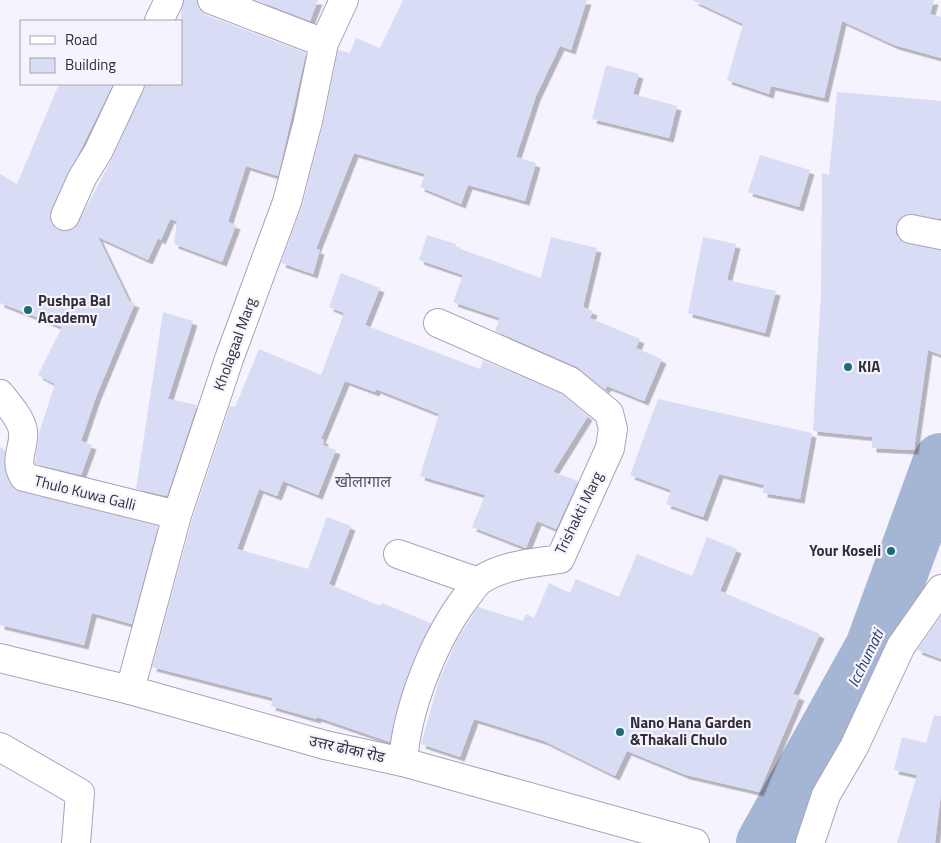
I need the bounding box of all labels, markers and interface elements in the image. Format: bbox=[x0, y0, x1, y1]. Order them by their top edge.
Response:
legend bbox=[20, 20, 182, 85]
text: Road bbox=[65, 28, 97, 51]
text: Building bbox=[65, 53, 116, 76]
place label: Pushpa Bal Academy bbox=[38, 289, 110, 329]
street label: Kholagaal Marg bbox=[207, 294, 262, 394]
marker: Pushpa Bal Academy bbox=[22, 304, 34, 316]
place label: KIA bbox=[858, 355, 880, 378]
marker: KIA bbox=[842, 361, 854, 373]
street label: Trishakti Marg bbox=[549, 467, 609, 558]
street label: Thulo Kuwa Galli bbox=[32, 469, 138, 516]
district label: खोलागाल bbox=[335, 469, 392, 493]
place label: Your Koseli bbox=[809, 539, 881, 562]
marker: Your Koseli bbox=[885, 545, 897, 557]
water label: Icchumati bbox=[841, 624, 890, 691]
place label: Nano Hana Garden &Thakali Chulo bbox=[630, 711, 751, 751]
marker: Nano Hana Garden &Thakali Chulo bbox=[614, 726, 626, 738]
street label: उत्तर ढोका रोड bbox=[307, 729, 388, 769]

